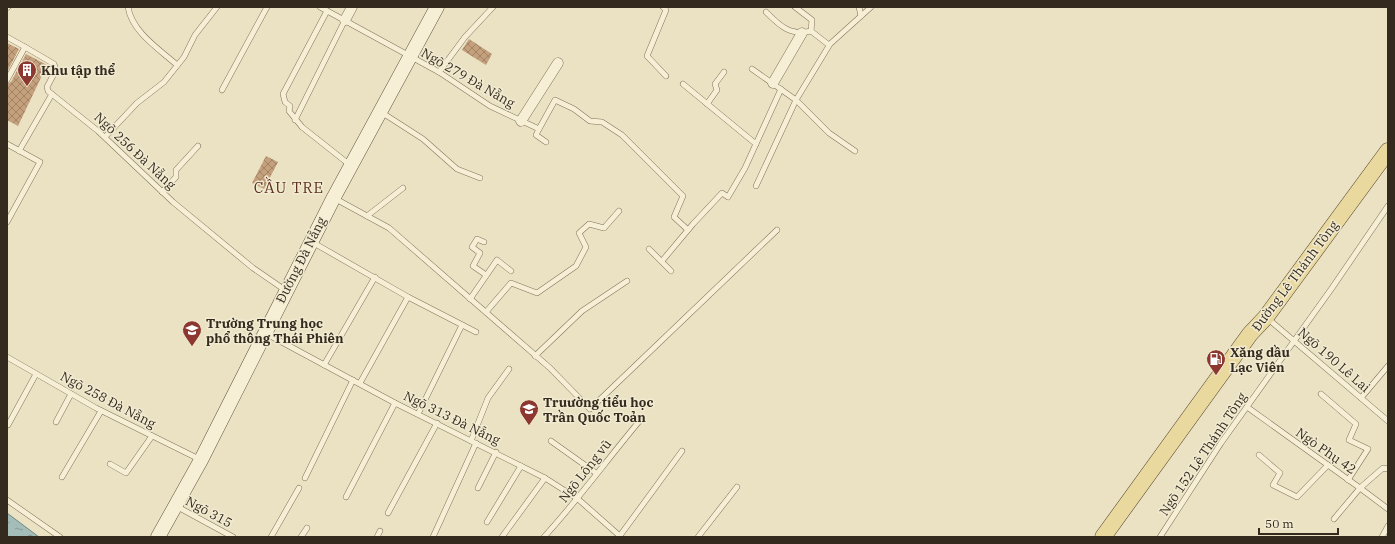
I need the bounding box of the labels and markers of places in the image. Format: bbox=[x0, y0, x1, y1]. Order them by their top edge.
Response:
building icon: Khu tập thể bbox=[16, 59, 38, 87]
place label: Khu tập thể bbox=[41, 62, 116, 79]
place label: Trường Trung học phổ thông Thái Phiên bbox=[206, 315, 344, 347]
school or university icon: Trường Trung học phổ thông Thái Phiên bbox=[181, 319, 203, 347]
place label: Xăng dầu Lạc Viên bbox=[1230, 344, 1291, 376]
fuel station icon: Xăng dầu Lạc Viên bbox=[1205, 348, 1227, 376]
place label: Truường tiểu học Trần Quốc Toản bbox=[543, 394, 653, 426]
school or university icon: Truường tiểu học Trần Quốc Toản bbox=[518, 398, 540, 426]

